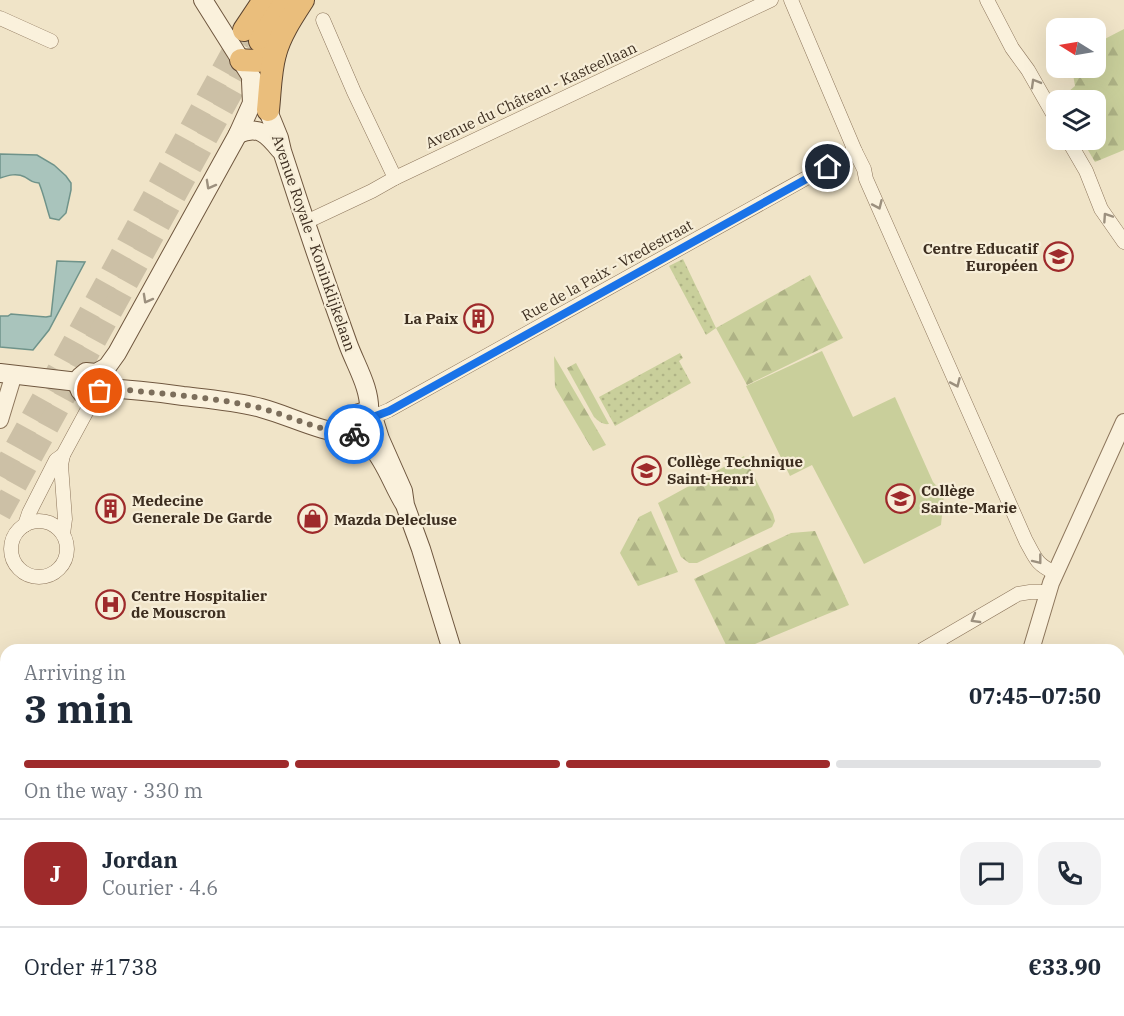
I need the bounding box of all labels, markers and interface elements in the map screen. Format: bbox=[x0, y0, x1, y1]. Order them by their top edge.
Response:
north arrow bbox=[1046, 18, 1106, 78]
map controls bbox=[1046, 18, 1106, 150]
street label: Avenue du Château - Kasteellaan bbox=[422, 37, 640, 152]
one-way arrow bbox=[1031, 79, 1042, 89]
button: layers bbox=[1046, 90, 1106, 150]
street label: Avenue Royale - Koninklijkelaan bbox=[268, 132, 360, 354]
pin bbox=[802, 141, 853, 192]
icon: home bbox=[811, 150, 844, 183]
one-way arrow bbox=[206, 179, 217, 189]
one-way arrow bbox=[871, 199, 883, 210]
one-way arrow bbox=[1103, 213, 1114, 224]
street label: Rue de la Paix - Vredestraat bbox=[518, 215, 696, 325]
place label: Centre Educatif Européen bbox=[923, 239, 1039, 275]
school or university icon: Centre Educatif Européen bbox=[1043, 241, 1075, 273]
one-way arrow bbox=[143, 293, 154, 303]
building icon: La Paix bbox=[463, 302, 495, 334]
place label: La Paix bbox=[404, 309, 458, 328]
pin bbox=[74, 365, 125, 416]
icon: bag bbox=[83, 374, 116, 407]
one-way arrow bbox=[949, 377, 961, 388]
courier bbox=[324, 404, 384, 464]
icon: bike bbox=[338, 418, 371, 451]
place label: Collège Technique Saint-Henri bbox=[667, 452, 803, 488]
school or university icon: Collège Technique Saint-Henri bbox=[630, 454, 662, 486]
place label: Collège Sainte-Marie bbox=[921, 481, 1017, 517]
school or university icon: Collège Sainte-Marie bbox=[884, 483, 916, 515]
place label: Medecine Generale De Garde bbox=[132, 491, 272, 527]
building icon: Medecine Generale De Garde bbox=[95, 493, 127, 525]
shop icon: Mazda Delecluse bbox=[297, 503, 329, 535]
place label: Mazda Delecluse bbox=[334, 510, 457, 529]
one-way arrow bbox=[1031, 553, 1042, 564]
place label: Centre Hospitalier de Mouscron bbox=[131, 586, 268, 622]
hospital icon: Centre Hospitalier de Mouscron bbox=[94, 588, 126, 620]
one-way arrow bbox=[971, 612, 981, 623]
text: Arriving in bbox=[24, 659, 126, 686]
text: 07:45–07:50 bbox=[969, 681, 1101, 710]
text: 3 min bbox=[24, 683, 133, 734]
text: On the way · 330 m bbox=[24, 777, 203, 804]
button: chat bbox=[960, 842, 1023, 905]
button: phone bbox=[1038, 842, 1101, 905]
text: Jordan bbox=[102, 845, 178, 874]
text: J bbox=[50, 859, 61, 888]
text: Courier · 4.6 bbox=[102, 874, 218, 901]
text: Order #1738 bbox=[24, 952, 158, 981]
text: €33.90 bbox=[1028, 952, 1101, 981]

